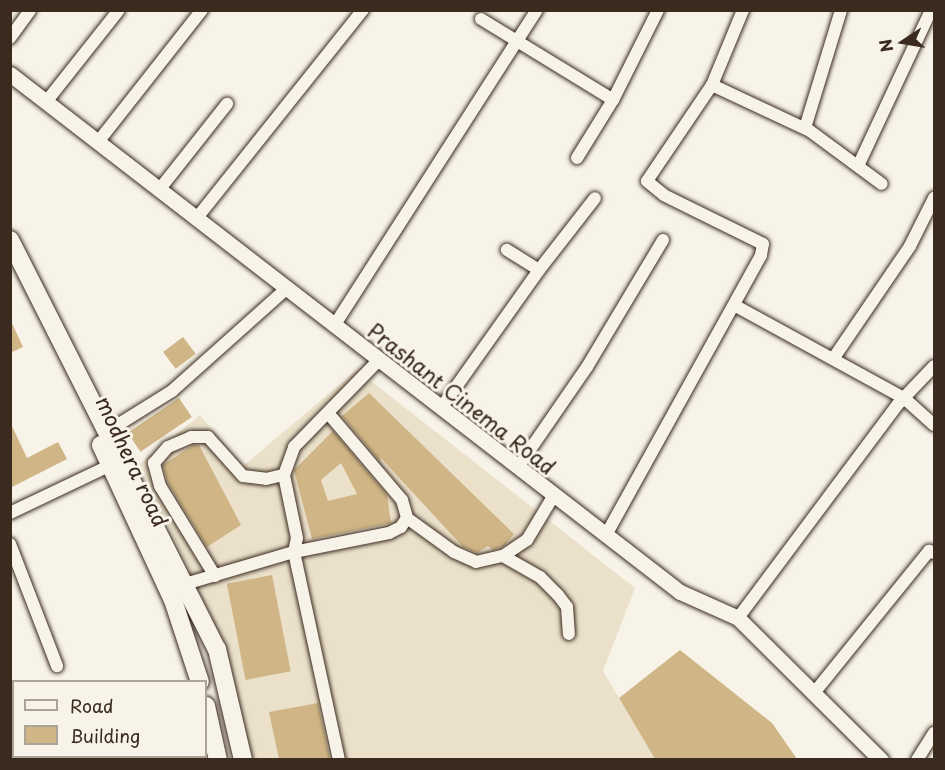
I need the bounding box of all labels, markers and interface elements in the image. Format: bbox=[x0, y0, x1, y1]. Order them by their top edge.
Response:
north arrow bbox=[873, 12, 933, 72]
text: N bbox=[872, 37, 898, 54]
street label: Prashant Cinema Road bbox=[362, 316, 562, 480]
street label: modhera road bbox=[92, 392, 174, 530]
legend bbox=[12, 680, 207, 758]
text: Road bbox=[70, 692, 114, 719]
text: Building bbox=[70, 722, 140, 749]

